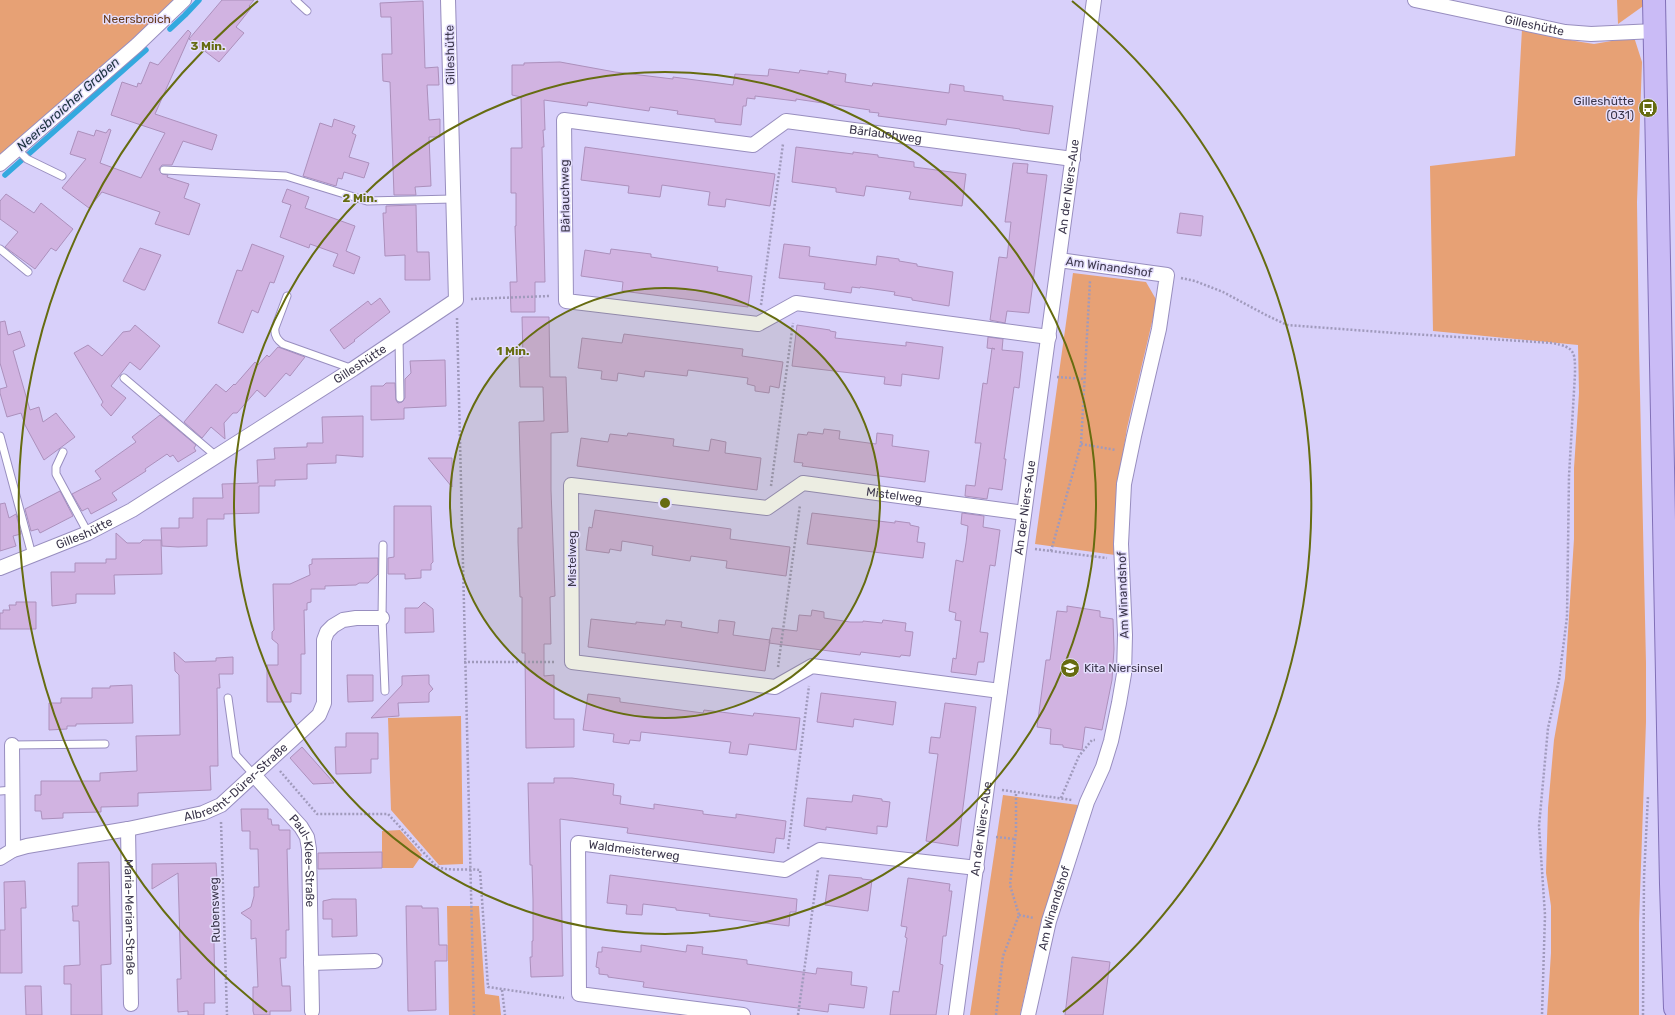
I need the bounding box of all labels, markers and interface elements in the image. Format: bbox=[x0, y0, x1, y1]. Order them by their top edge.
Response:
park label: Neersbroich bbox=[103, 12, 171, 26]
street label: Gilleshütte bbox=[1503, 12, 1566, 39]
street label: Gilleshütte bbox=[442, 24, 458, 85]
text: 3 Min. bbox=[191, 39, 225, 53]
water label: Neersbroicher Graben bbox=[14, 54, 123, 154]
place label: Gilleshütte (031) bbox=[1574, 94, 1634, 122]
bus stop icon: Gilleshütte (031) bbox=[1637, 97, 1659, 119]
street label: Bärlauchweg bbox=[848, 122, 923, 146]
street label: An der Niers-Aue bbox=[1055, 138, 1082, 235]
street label: Bärlauchweg bbox=[557, 159, 573, 233]
text: 2 Min. bbox=[343, 191, 377, 205]
street label: Am Winandshof bbox=[1065, 254, 1153, 280]
street label: Gilleshütte bbox=[331, 341, 389, 387]
text: 1 Min. bbox=[496, 344, 530, 358]
street label: An der Niers-Aue bbox=[1012, 459, 1038, 556]
street label: Mistelweg bbox=[865, 485, 923, 506]
centre of rings bbox=[658, 496, 672, 510]
street label: Gilleshütte bbox=[54, 514, 115, 552]
street label: Mistelweg bbox=[565, 531, 579, 587]
street label: Am Winandshof bbox=[1114, 551, 1132, 639]
school or university icon: Kita Niersinsel bbox=[1059, 657, 1081, 679]
place label: Kita Niersinsel bbox=[1084, 661, 1163, 675]
street label: Albrecht-Dürer-Straße bbox=[183, 740, 291, 824]
street label: An der Niers-Aue bbox=[968, 780, 995, 877]
street label: Paul-Klee-Straße bbox=[286, 812, 317, 908]
street label: Waldmeisterweg bbox=[588, 837, 681, 863]
street label: Maria-Merian-Straße bbox=[122, 859, 138, 976]
street label: Am Winandshof bbox=[1036, 864, 1073, 952]
street label: Rubensweg bbox=[207, 877, 223, 943]

